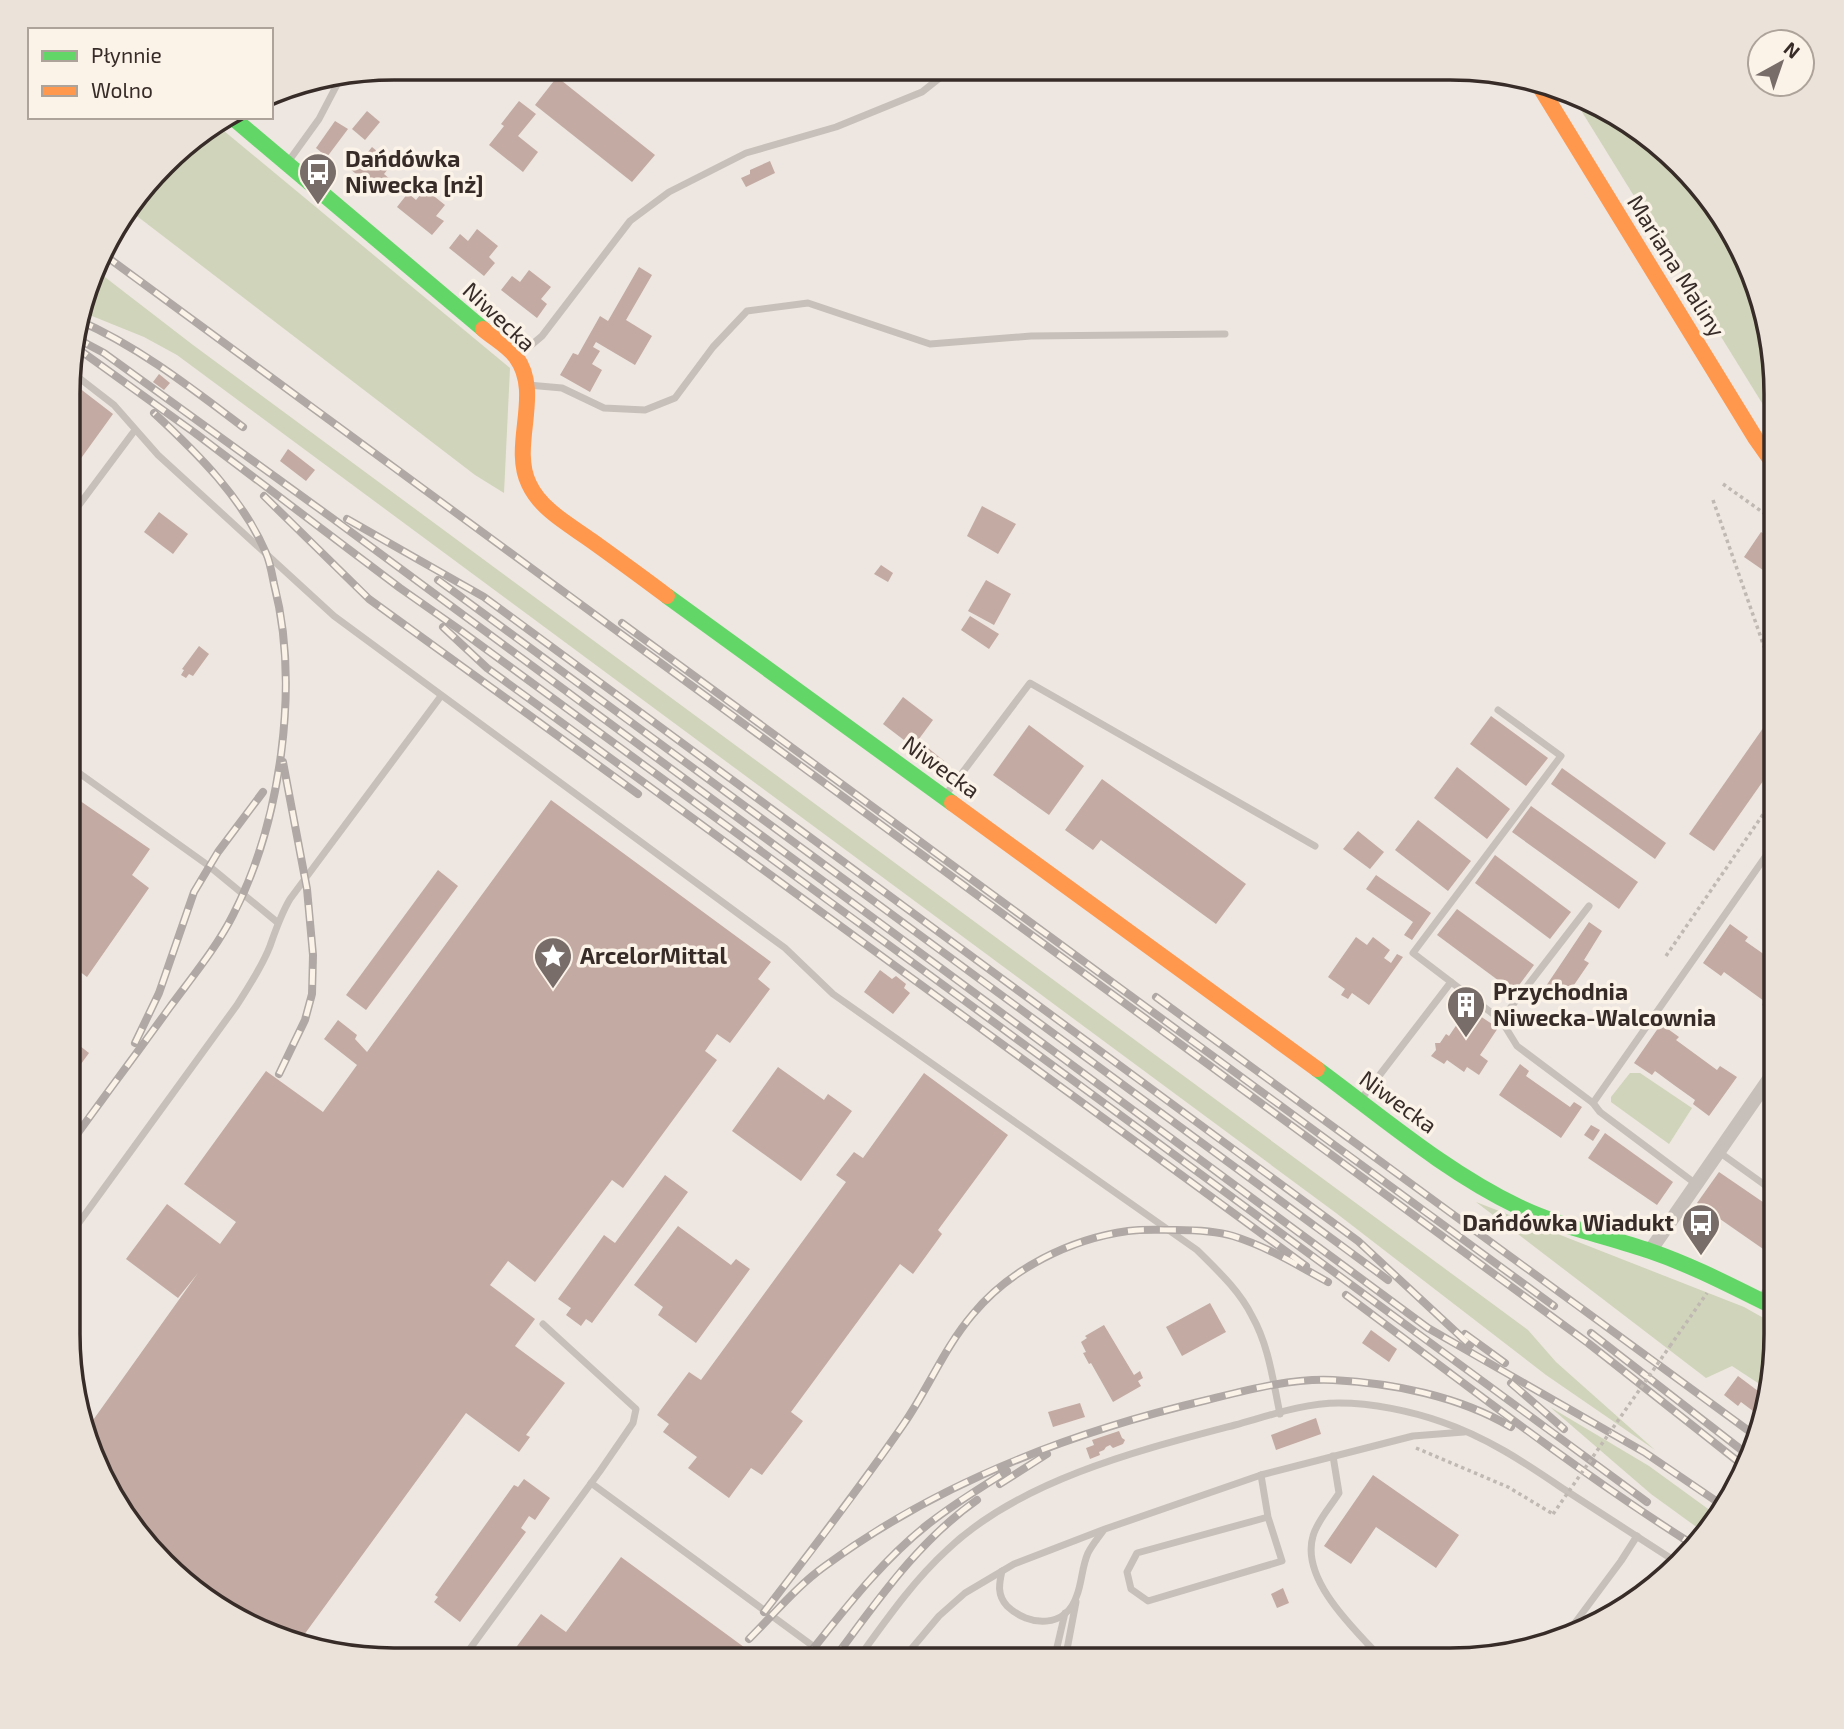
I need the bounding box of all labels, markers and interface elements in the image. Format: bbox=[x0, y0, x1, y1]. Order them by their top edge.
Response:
legend bbox=[28, 28, 273, 119]
north arrow bbox=[1746, 28, 1816, 98]
text: N bbox=[1780, 36, 1805, 63]
text: Płynnie bbox=[91, 42, 162, 67]
text: Wolno bbox=[91, 77, 153, 102]
place label: Dańdówka Niwecka [nż] bbox=[345, 144, 484, 198]
bus stop icon: Dańdówka Niwecka [nż] bbox=[297, 151, 339, 206]
street label: Mariana Maliny bbox=[1622, 189, 1732, 342]
street label: Niwecka bbox=[458, 276, 542, 357]
street label: Niwecka bbox=[897, 729, 986, 804]
place icon: ArcelorMittal bbox=[532, 935, 574, 990]
place label: ArcelorMittal bbox=[580, 941, 727, 969]
place label: Przychodnia Niwecka-Walcownia bbox=[1493, 977, 1716, 1031]
building icon: Przychodnia Niwecka-Walcownia bbox=[1445, 984, 1487, 1039]
street label: Niwecka bbox=[1354, 1064, 1443, 1139]
bus stop icon: Dańdówka Wiadukt bbox=[1680, 1202, 1722, 1257]
place label: Dańdówka Wiadukt bbox=[1462, 1208, 1674, 1236]

